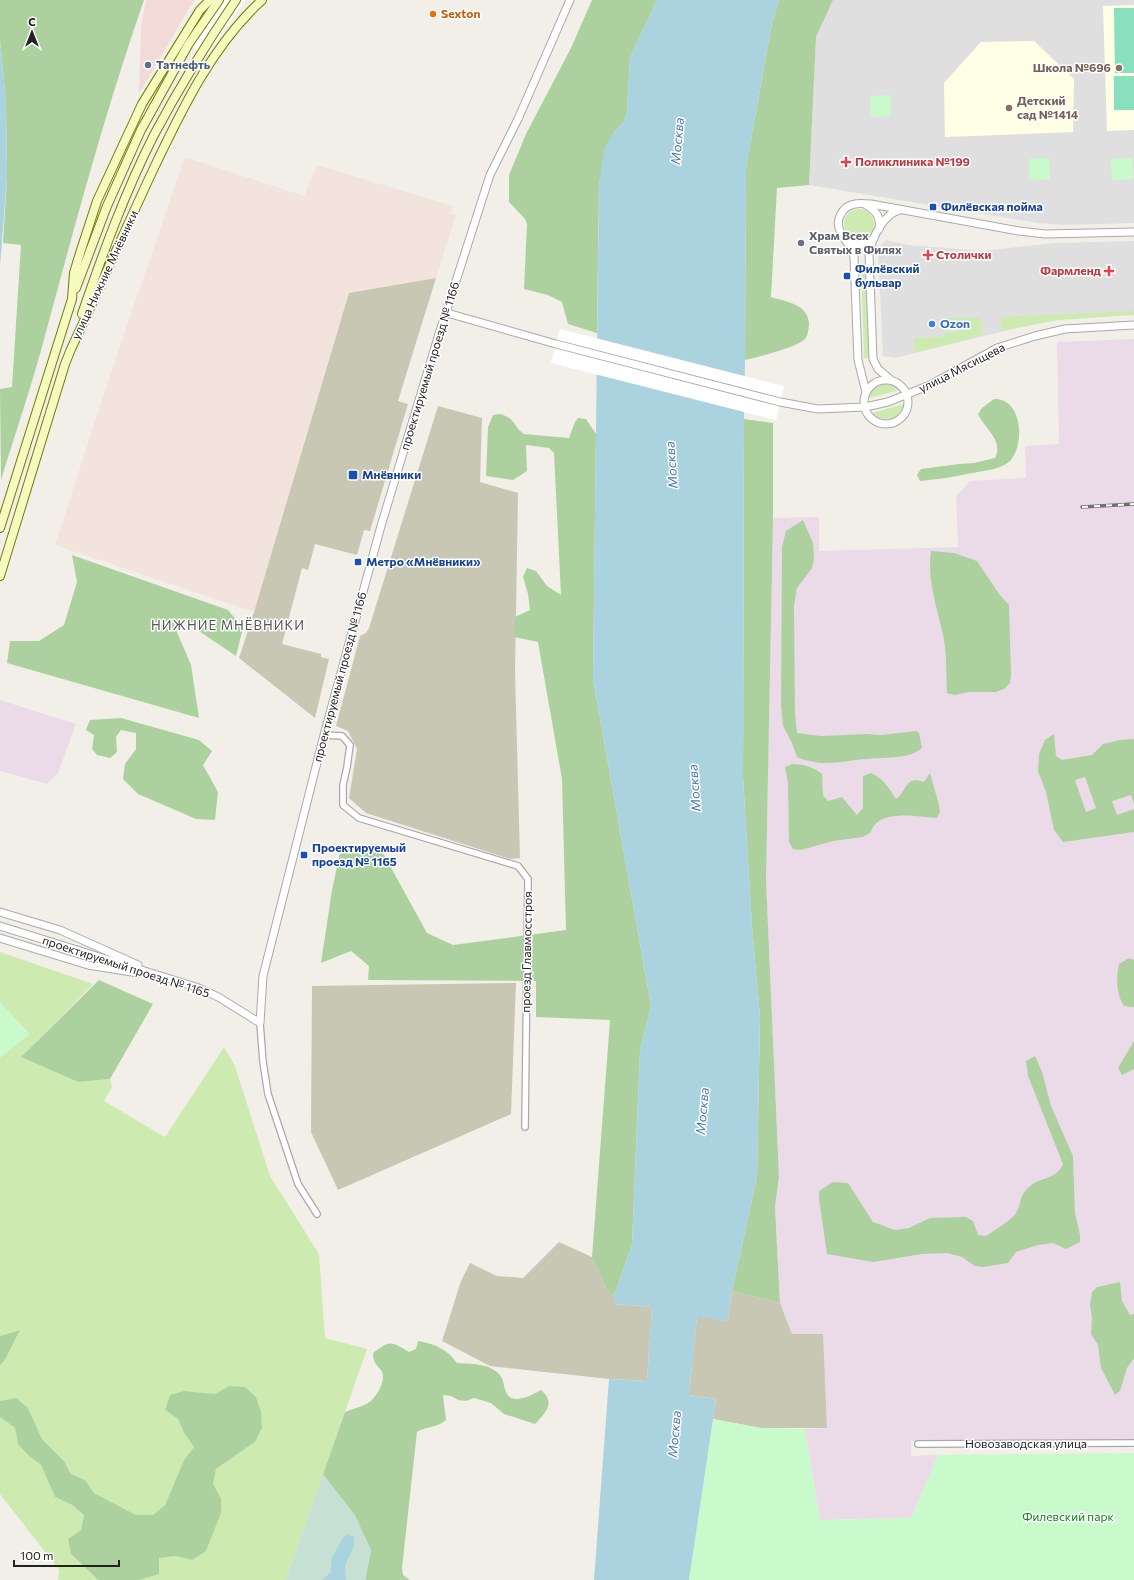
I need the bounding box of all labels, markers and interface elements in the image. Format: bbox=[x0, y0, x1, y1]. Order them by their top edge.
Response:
place label: Sexton bbox=[441, 6, 481, 20]
marker: Sexton bbox=[428, 9, 438, 19]
north arrow bbox=[12, 12, 52, 52]
text: С bbox=[28, 15, 36, 28]
place label: Татнефть bbox=[156, 57, 211, 71]
marker: Татнефть bbox=[143, 60, 153, 70]
place label: Школа №696 bbox=[1033, 60, 1111, 74]
marker: Школа №696 bbox=[1114, 63, 1124, 73]
place label: Детский сад №1414 bbox=[1017, 93, 1079, 121]
marker: Детский сад №1414 bbox=[1004, 103, 1014, 113]
water label: Москва bbox=[667, 117, 687, 165]
place label: Поликлиника №199 bbox=[855, 154, 970, 168]
marker: Поликлиника №199 bbox=[840, 156, 852, 168]
place label: Филёвская пойма bbox=[941, 199, 1043, 213]
marker: Филёвская пойма bbox=[928, 202, 938, 212]
street label: улица Нижние Мнёвники bbox=[68, 208, 140, 341]
place label: Храм Всех Святых в Филях bbox=[809, 228, 902, 256]
marker: Храм Всех Святых в Филях bbox=[796, 238, 806, 248]
place label: Столички bbox=[936, 247, 992, 261]
marker: Столички bbox=[923, 250, 933, 260]
place label: Филёвский бульвар bbox=[855, 261, 919, 289]
place label: Фармленд bbox=[1040, 263, 1102, 277]
marker: Фармленд bbox=[1104, 266, 1114, 276]
marker: Филёвский бульвар bbox=[842, 271, 852, 281]
street label: проектируемый проезд № 1166 bbox=[397, 280, 461, 452]
place label: Ozon bbox=[940, 316, 970, 330]
marker: Ozon bbox=[927, 319, 937, 329]
street label: улица Мясищева bbox=[916, 339, 1007, 395]
water label: Москва bbox=[661, 441, 681, 489]
place label: Мнёвники bbox=[362, 467, 421, 481]
marker: Мнёвники bbox=[347, 469, 359, 481]
place label: Метро «Мнёвники» bbox=[366, 554, 481, 568]
marker: Метро «Мнёвники» bbox=[353, 557, 363, 567]
street label: проектируемый проезд № 1166 bbox=[310, 590, 369, 763]
district label: НИЖНИЕ МНЁВНИКИ bbox=[151, 617, 305, 633]
water label: Москва bbox=[684, 764, 704, 812]
place label: Проектируемый проезд № 1165 bbox=[312, 840, 406, 868]
marker: Проектируемый проезд № 1165 bbox=[299, 850, 309, 860]
street label: проезд Главмосстроя bbox=[518, 891, 534, 1013]
street label: проектируемый проезд № 1165 bbox=[41, 932, 212, 1000]
water label: Москва bbox=[692, 1087, 712, 1135]
water label: Москва bbox=[664, 1410, 684, 1458]
street label: Новозаводская улица bbox=[965, 1436, 1087, 1450]
park label: Филевский парк bbox=[1022, 1509, 1114, 1523]
scale bar bbox=[14, 1542, 119, 1568]
text: 100 m bbox=[20, 1548, 54, 1562]

